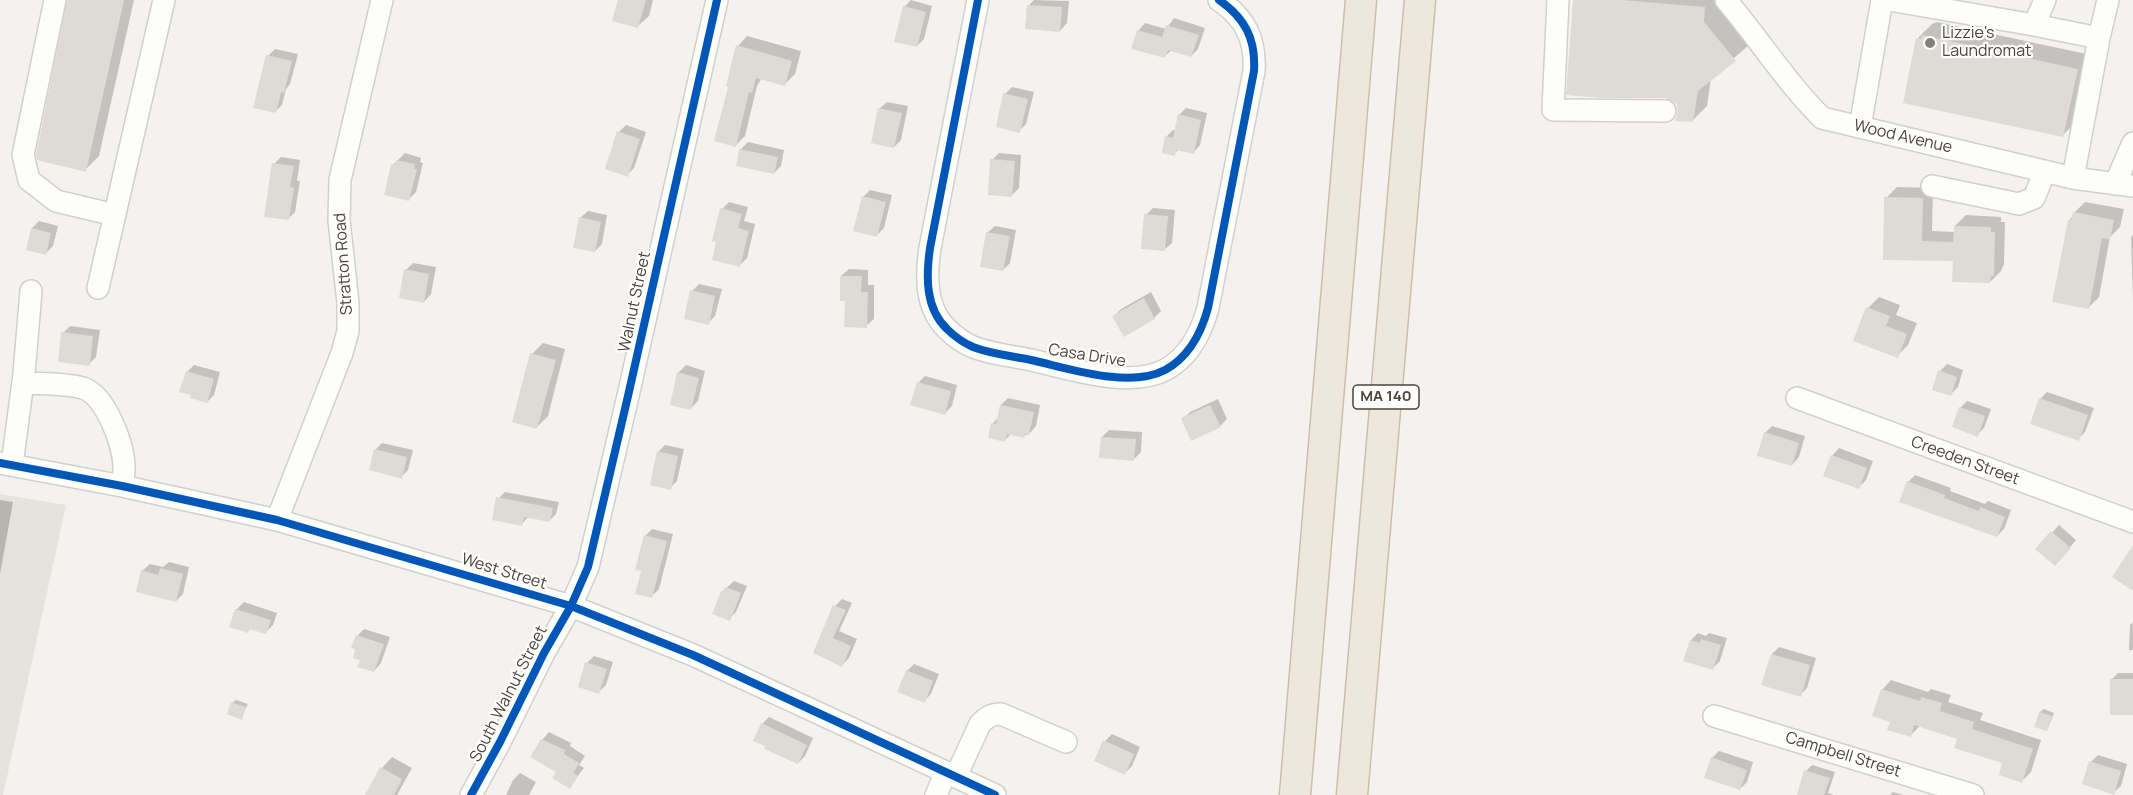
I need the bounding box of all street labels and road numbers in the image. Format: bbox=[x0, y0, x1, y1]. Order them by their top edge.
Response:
street label: Wood Avenue bbox=[1852, 116, 1954, 158]
street label: Stratton Road bbox=[331, 212, 357, 316]
street label: Walnut Street bbox=[615, 250, 655, 354]
street label: Casa Drive bbox=[1047, 340, 1127, 372]
road number: MA 140 bbox=[1353, 385, 1419, 409]
street label: Creeden Street bbox=[1908, 432, 2022, 490]
street label: West Street bbox=[459, 550, 549, 594]
street label: South Walnut Street bbox=[466, 623, 552, 765]
street label: Campbell Street bbox=[1783, 728, 1903, 782]

